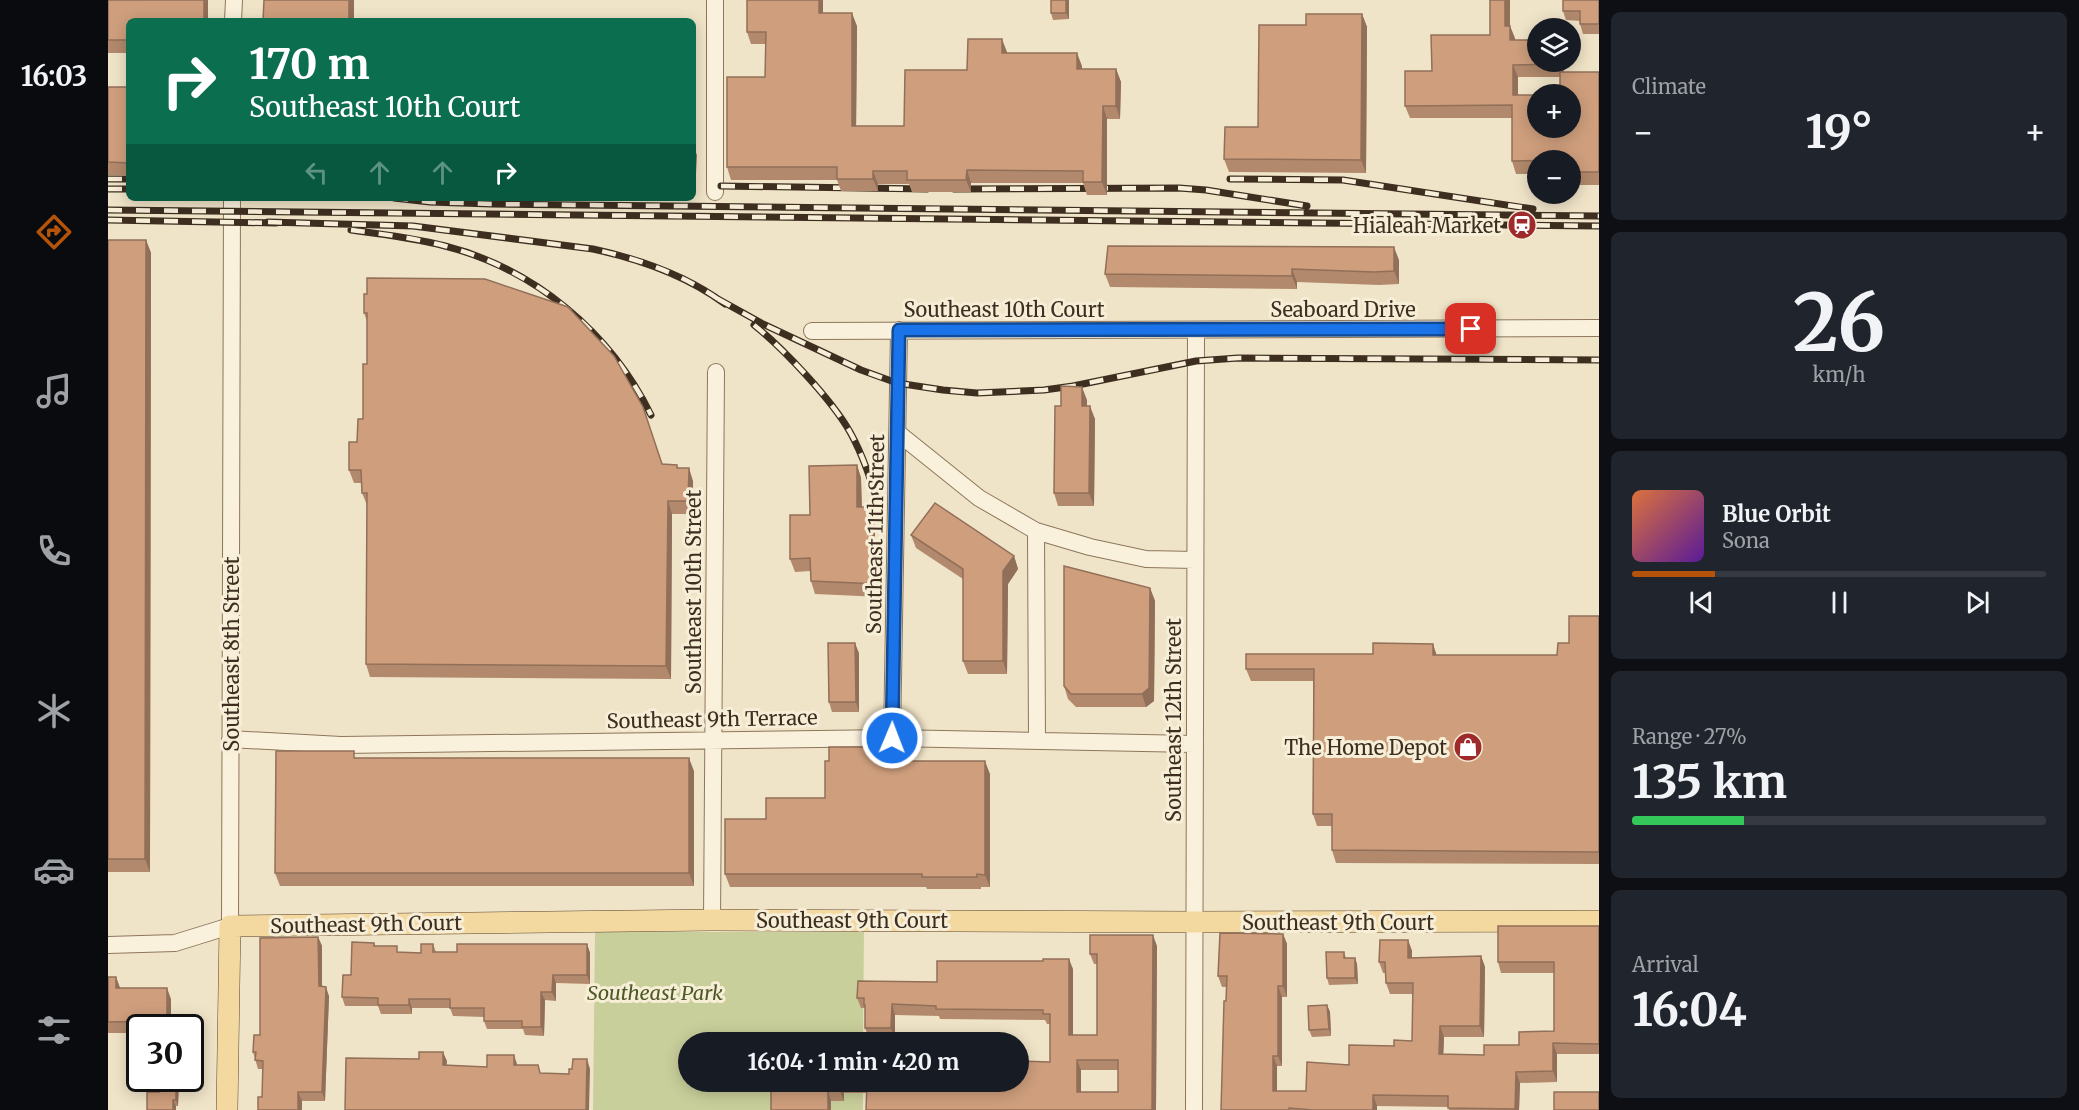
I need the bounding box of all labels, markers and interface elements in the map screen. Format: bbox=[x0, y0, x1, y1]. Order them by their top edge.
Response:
map controls bbox=[1527, 18, 1581, 204]
button: layers bbox=[1527, 18, 1581, 72]
text: 170 m bbox=[249, 38, 370, 90]
icon: right bbox=[150, 42, 228, 120]
text: 16:03 bbox=[21, 59, 87, 93]
text: Climate bbox=[1632, 74, 1706, 99]
button: + bbox=[1527, 84, 1581, 138]
text: Southeast 10th Court bbox=[249, 90, 520, 124]
text: 19° bbox=[1805, 104, 1873, 160]
text: − bbox=[1632, 112, 1654, 153]
text: + bbox=[2024, 112, 2046, 153]
button: − bbox=[1527, 150, 1581, 204]
icon: left bbox=[300, 156, 333, 189]
icon: ahead bbox=[363, 156, 396, 189]
icon: ahead bbox=[426, 156, 459, 189]
icon: right bbox=[489, 156, 522, 189]
station icon: Hialeah Market bbox=[1506, 209, 1538, 241]
icon: directions bbox=[33, 211, 75, 253]
place label: Hialeah Market bbox=[1353, 213, 1501, 238]
text: 26 bbox=[1793, 274, 1885, 372]
street label: Southeast 10th Court bbox=[904, 297, 1105, 322]
street label: Seaboard Drive bbox=[1270, 297, 1416, 322]
pin bbox=[1445, 303, 1496, 354]
icon: arrive bbox=[1454, 312, 1487, 345]
text: km/h bbox=[1813, 362, 1865, 387]
icon: music bbox=[33, 370, 75, 412]
street label: Southeast 11th Street bbox=[861, 434, 889, 634]
street label: Southeast 10th Street bbox=[681, 490, 706, 694]
text: Blue Orbit bbox=[1722, 500, 1831, 528]
text: Sona bbox=[1722, 528, 1770, 553]
icon: phone bbox=[33, 530, 75, 572]
street label: Southeast 8th Street bbox=[219, 556, 244, 752]
icon: previous bbox=[1685, 586, 1718, 619]
icon: pause bbox=[1823, 586, 1856, 619]
icon: next bbox=[1961, 586, 1994, 619]
street label: Southeast 12th Street bbox=[1161, 618, 1186, 822]
icon: climate bbox=[33, 690, 75, 732]
street label: Southeast 9th Terrace bbox=[606, 705, 818, 733]
position arrow bbox=[860, 706, 924, 770]
text: Range · 27% bbox=[1632, 724, 1747, 749]
shop icon: The Home Depot bbox=[1452, 731, 1484, 763]
place label: The Home Depot bbox=[1284, 735, 1447, 760]
text: 135 km bbox=[1632, 754, 1787, 810]
icon: car bbox=[33, 849, 75, 891]
street label: Southeast 9th Court bbox=[756, 908, 948, 933]
street label: Southeast 9th Court bbox=[270, 910, 462, 938]
street label: Southeast 9th Court bbox=[1242, 910, 1434, 935]
text: Arrival bbox=[1632, 952, 1699, 977]
park label: Southeast Park bbox=[587, 980, 723, 1005]
text: 16:04 bbox=[1632, 982, 1747, 1038]
icon: filters bbox=[33, 1009, 75, 1051]
speed limit sign: 30 bbox=[126, 1014, 204, 1092]
text: 16:04 · 1 min · 420 m bbox=[748, 1048, 959, 1076]

